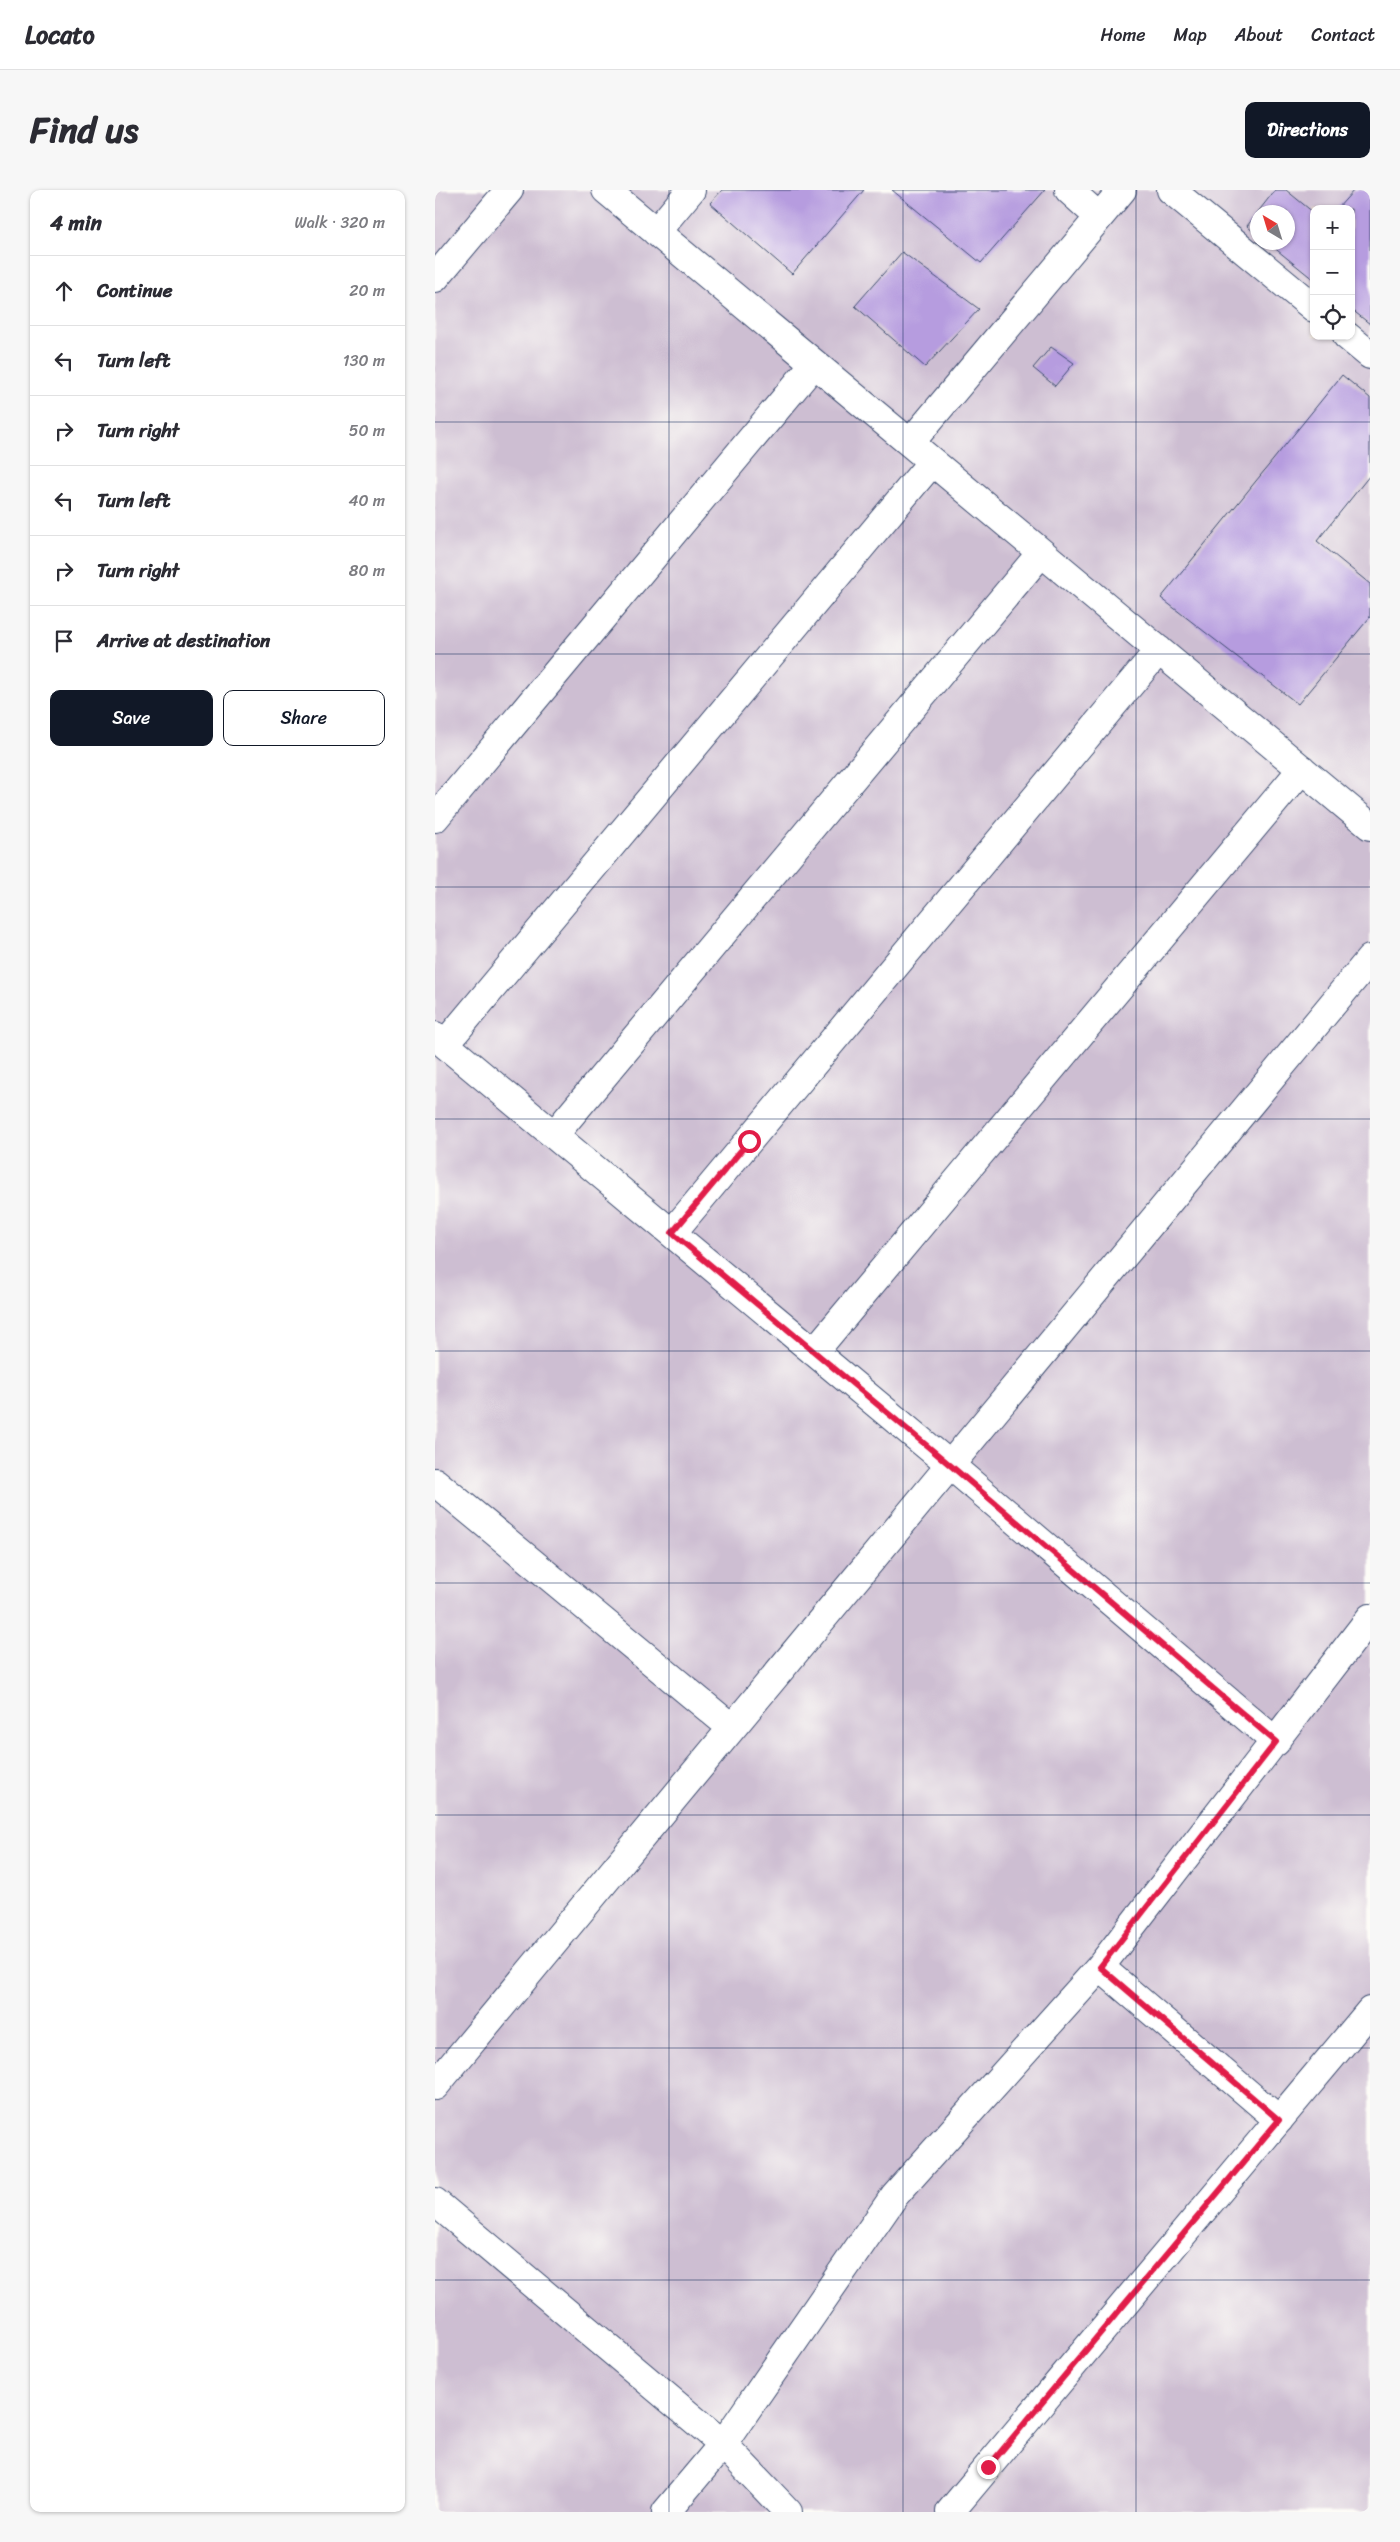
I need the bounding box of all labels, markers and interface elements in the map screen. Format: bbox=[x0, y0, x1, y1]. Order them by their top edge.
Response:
text: Locato bbox=[25, 14, 95, 56]
text: Home bbox=[1101, 19, 1146, 51]
text: Map bbox=[1174, 19, 1207, 51]
text: About bbox=[1235, 19, 1283, 51]
text: Contact bbox=[1311, 19, 1375, 51]
text: Find us bbox=[30, 99, 138, 161]
button: Directions bbox=[1245, 102, 1370, 158]
text: 4 min bbox=[50, 204, 102, 242]
north arrow bbox=[1250, 205, 1295, 250]
map controls bbox=[1310, 205, 1355, 340]
button: + bbox=[1310, 205, 1355, 250]
text: Walk · 320 m bbox=[294, 208, 385, 237]
button: − bbox=[1310, 250, 1355, 295]
text: Continue bbox=[97, 274, 173, 307]
text: 20 m bbox=[349, 276, 385, 305]
icon: ahead bbox=[50, 277, 78, 305]
button: locate bbox=[1310, 295, 1355, 340]
text: Turn left bbox=[97, 344, 170, 377]
text: 130 m bbox=[343, 346, 385, 375]
icon: left bbox=[50, 347, 78, 375]
text: Turn right bbox=[97, 414, 179, 447]
text: 50 m bbox=[349, 416, 385, 445]
icon: right bbox=[50, 417, 78, 445]
text: Turn left bbox=[97, 484, 170, 517]
text: 40 m bbox=[348, 486, 385, 515]
icon: left bbox=[50, 487, 78, 515]
text: Turn right bbox=[97, 554, 179, 587]
text: 80 m bbox=[349, 556, 385, 585]
icon: right bbox=[50, 557, 78, 585]
text: Arrive at destination bbox=[97, 624, 270, 657]
icon: arrive bbox=[50, 627, 78, 655]
button: Save bbox=[50, 690, 213, 746]
button: Share bbox=[223, 690, 385, 746]
route start bbox=[738, 1130, 761, 1153]
route end bbox=[977, 2456, 1000, 2479]

